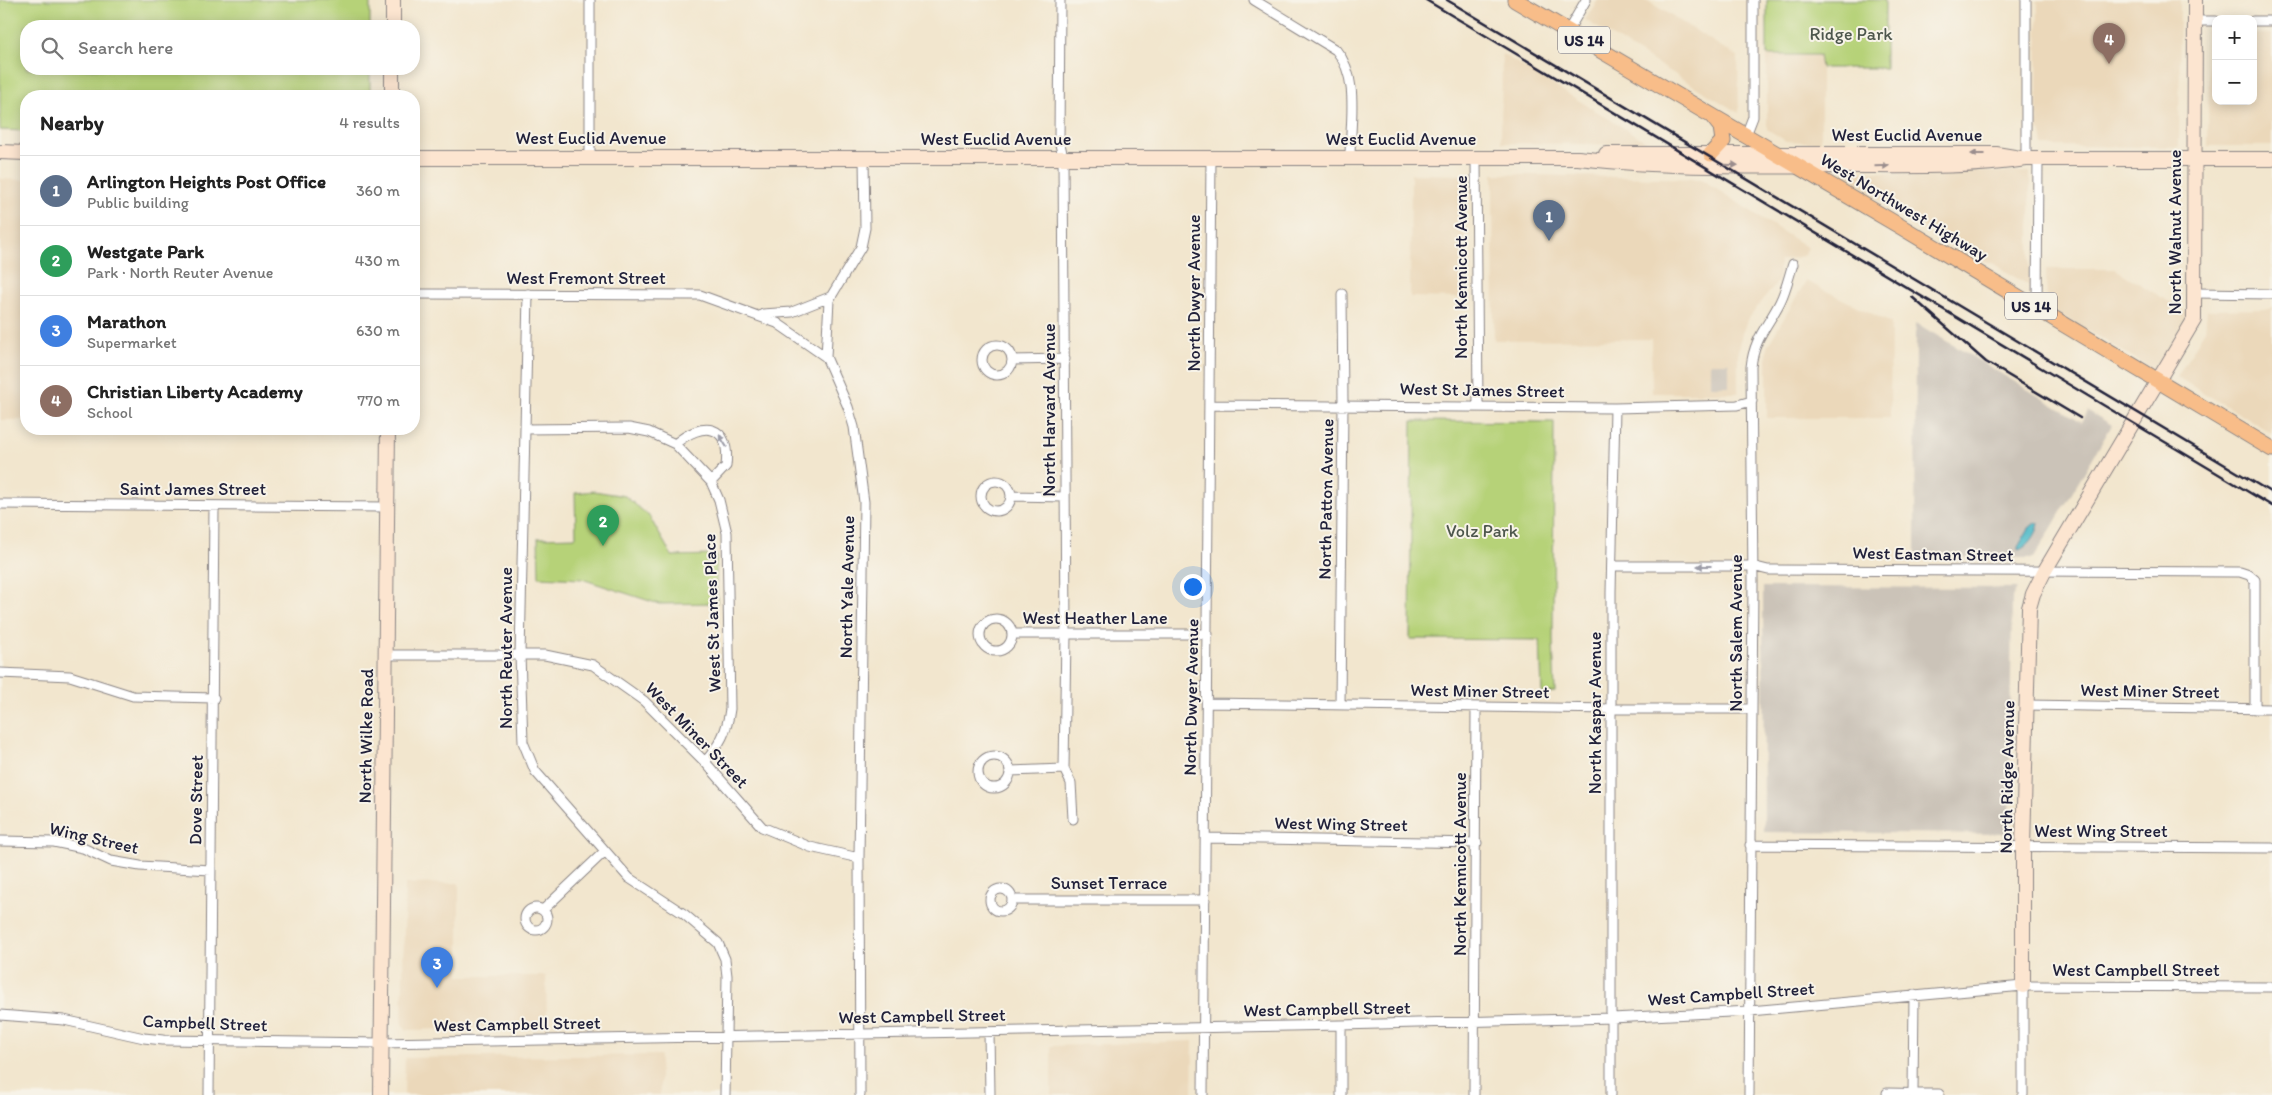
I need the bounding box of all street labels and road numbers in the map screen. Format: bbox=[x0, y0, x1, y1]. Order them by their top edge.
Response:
road number: US 14 bbox=[1558, 26, 1610, 54]
street label: West Euclid Avenue bbox=[1832, 124, 1982, 146]
street label: West Euclid Avenue bbox=[516, 127, 666, 149]
street label: West Euclid Avenue bbox=[921, 128, 1071, 150]
street label: West Euclid Avenue bbox=[1326, 128, 1476, 150]
street label: West Northwest Highway bbox=[1816, 148, 1992, 266]
street label: North Walnut Avenue bbox=[2164, 150, 2186, 314]
street label: North Kennicott Avenue bbox=[1450, 175, 1472, 359]
street label: North Dwyer Avenue bbox=[1183, 214, 1205, 372]
street label: West Fremont Street bbox=[506, 267, 666, 289]
road number: US 14 bbox=[2005, 292, 2057, 320]
street label: North Harvard Avenue bbox=[1038, 323, 1060, 497]
street label: West St James Street bbox=[1399, 378, 1565, 402]
street label: North Patton Avenue bbox=[1314, 418, 1338, 580]
street label: Saint James Street bbox=[120, 478, 266, 500]
street label: North Yale Avenue bbox=[835, 515, 859, 659]
street label: West St James Place bbox=[698, 533, 726, 693]
street label: West Eastman Street bbox=[1852, 542, 2014, 566]
street label: North Salem Avenue bbox=[1725, 554, 1747, 712]
street label: North Reuter Avenue bbox=[495, 567, 517, 729]
street label: West Heather Lane bbox=[1022, 607, 1168, 629]
street label: North Dwyer Avenue bbox=[1179, 618, 1203, 776]
street label: North Kaspar Avenue bbox=[1584, 632, 1606, 794]
street label: North Wilke Road bbox=[354, 668, 378, 804]
street label: West Miner Street bbox=[641, 677, 753, 793]
street label: West Miner Street bbox=[1410, 679, 1550, 703]
street label: West Miner Street bbox=[2080, 679, 2220, 703]
street label: North Ridge Avenue bbox=[1995, 700, 2019, 854]
street label: Dove Street bbox=[184, 755, 208, 845]
street label: North Kennicott Avenue bbox=[1449, 772, 1471, 956]
street label: West Wing Street bbox=[1274, 812, 1408, 836]
street label: Wing Street bbox=[47, 817, 141, 859]
street label: West Wing Street bbox=[2034, 820, 2168, 842]
street label: Sunset Terrace bbox=[1051, 872, 1167, 894]
street label: West Campbell Street bbox=[2052, 959, 2220, 981]
street label: West Campbell Street bbox=[1647, 977, 1816, 1011]
street label: West Campbell Street bbox=[1243, 997, 1411, 1021]
street label: West Campbell Street bbox=[838, 1004, 1006, 1028]
street label: Campbell Street bbox=[142, 1010, 268, 1036]
street label: West Campbell Street bbox=[433, 1012, 601, 1036]

